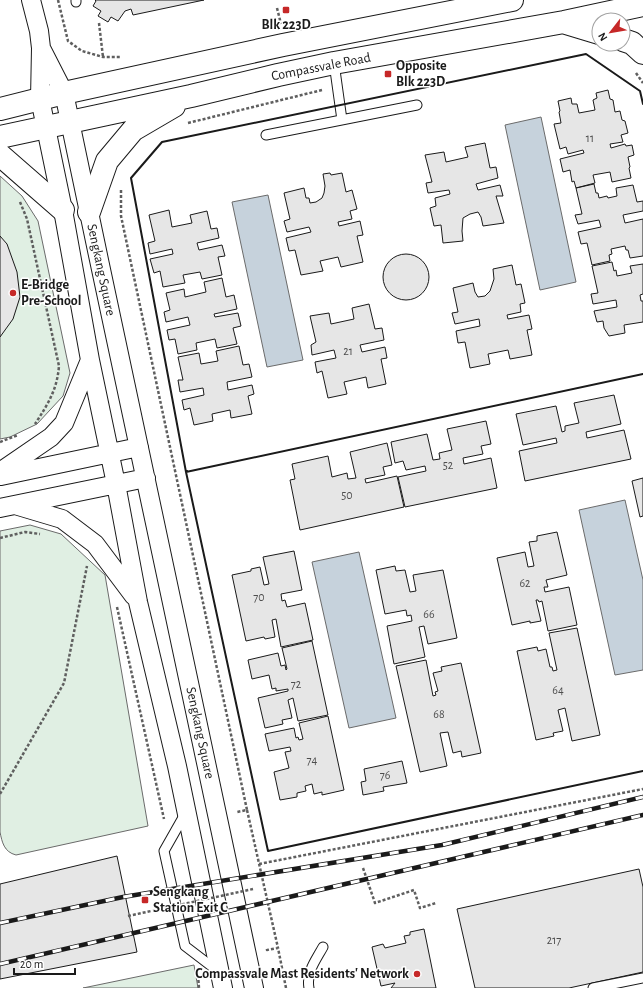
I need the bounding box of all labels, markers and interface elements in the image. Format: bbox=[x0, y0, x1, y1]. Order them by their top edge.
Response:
marker: Blk 223D bbox=[281, 5, 291, 15]
north arrow bbox=[591, 12, 631, 52]
place label: Blk 223D bbox=[261, 18, 311, 32]
text: N bbox=[596, 31, 610, 43]
street label: Compassvale Road bbox=[270, 50, 372, 84]
place label: Opposite Blk 223D bbox=[396, 59, 447, 89]
marker: Opposite Blk 223D bbox=[383, 69, 393, 79]
house number: 11 bbox=[586, 132, 594, 144]
street label: Sengkang Square bbox=[84, 223, 118, 317]
place label: E-Bridge Pre-School bbox=[21, 278, 81, 308]
marker: E-Bridge Pre-School bbox=[8, 288, 18, 298]
house number: 21 bbox=[343, 345, 353, 357]
house number: 52 bbox=[443, 459, 454, 471]
house number: 50 bbox=[341, 489, 353, 501]
house number: 62 bbox=[519, 577, 531, 589]
house number: 70 bbox=[253, 591, 265, 603]
house number: 66 bbox=[423, 608, 435, 620]
house number: 72 bbox=[291, 678, 302, 690]
house number: 64 bbox=[552, 684, 564, 696]
street label: Sengkang Square bbox=[183, 686, 217, 780]
house number: 68 bbox=[433, 708, 445, 720]
house number: 74 bbox=[307, 754, 318, 766]
house number: 76 bbox=[380, 769, 391, 781]
place label: Sengkang Station Exit C bbox=[153, 885, 228, 915]
marker: Sengkang Station Exit C bbox=[140, 895, 150, 905]
house number: 217 bbox=[547, 934, 561, 946]
scale bar bbox=[14, 950, 75, 976]
text: 20 m bbox=[20, 958, 43, 970]
place label: Compassvale Mast Residents' Network bbox=[195, 967, 409, 981]
marker: Compassvale Mast Residents' Network bbox=[412, 969, 422, 979]

